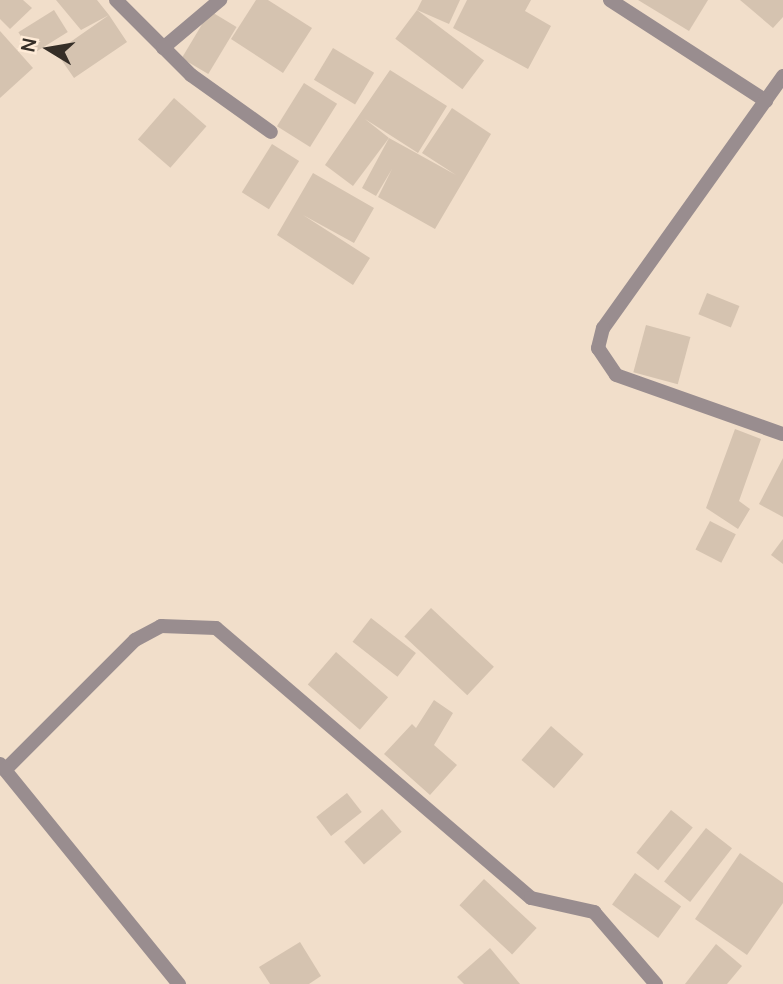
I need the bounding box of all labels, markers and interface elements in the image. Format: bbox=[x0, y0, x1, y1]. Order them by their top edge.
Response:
north arrow bbox=[14, 14, 84, 84]
text: N bbox=[14, 36, 42, 54]

